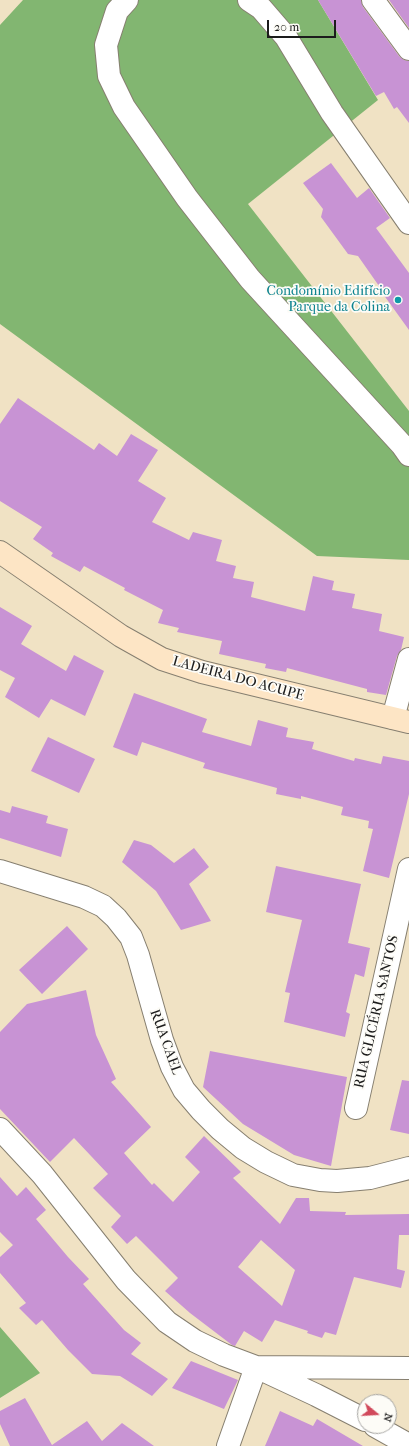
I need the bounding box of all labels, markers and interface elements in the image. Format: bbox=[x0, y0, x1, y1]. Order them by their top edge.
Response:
scale bar bbox=[269, 12, 338, 38]
text: 20 m bbox=[274, 20, 299, 34]
place label: Condomínio Edifício Parque da Colina bbox=[267, 284, 390, 316]
marker: Condomínio Edifício Parque da Colina bbox=[393, 295, 403, 305]
street label: LADEIRA DO ACUPE bbox=[171, 653, 305, 705]
street label: RUA GLICÉRIA SANTOS bbox=[351, 934, 403, 1090]
street label: RUA CAEL bbox=[145, 1007, 185, 1077]
north arrow bbox=[357, 1394, 397, 1434]
text: N bbox=[380, 1412, 395, 1424]

